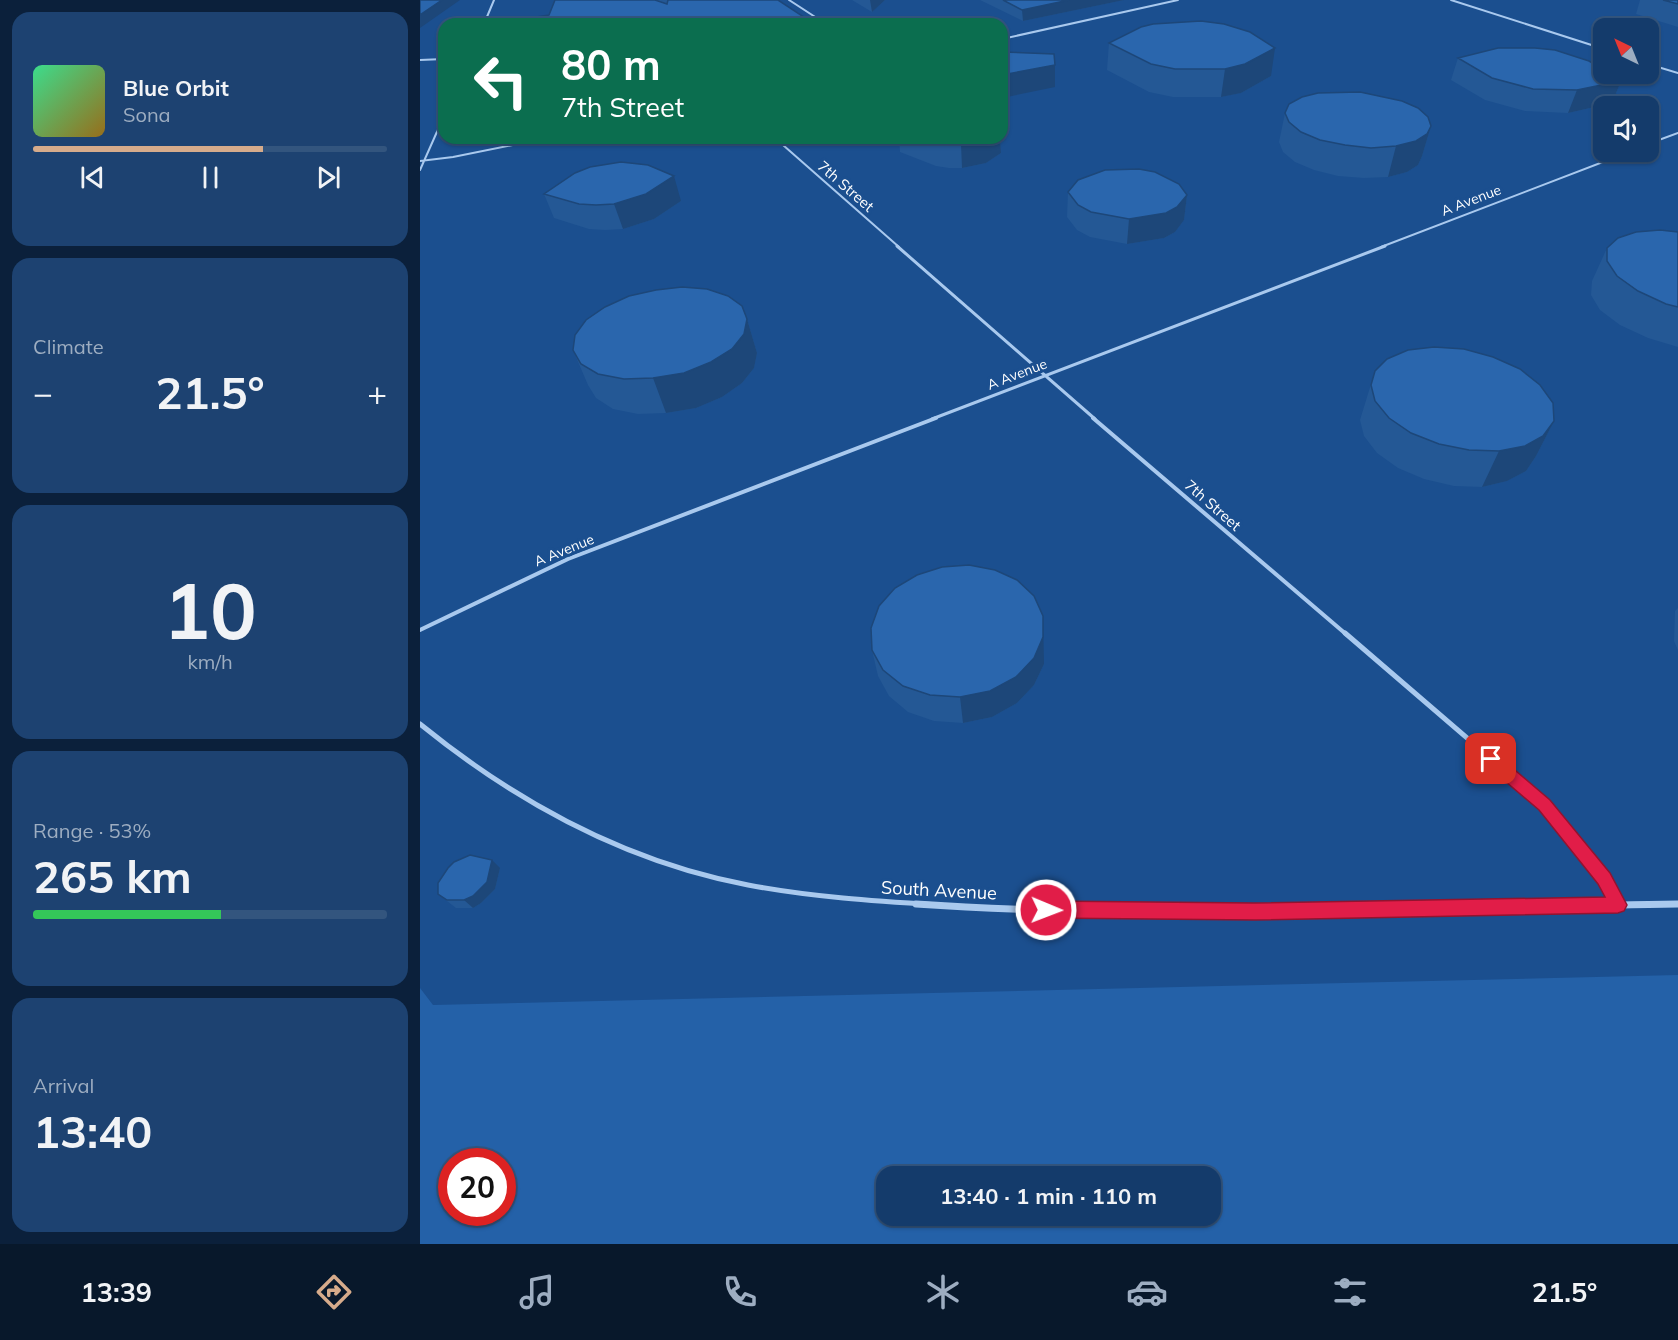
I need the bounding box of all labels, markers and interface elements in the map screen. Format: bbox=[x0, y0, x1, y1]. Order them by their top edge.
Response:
north arrow bbox=[1593, 18, 1659, 84]
map controls bbox=[1593, 18, 1659, 162]
text: 80 m bbox=[561, 38, 661, 91]
icon: left bbox=[462, 42, 540, 120]
text: Blue Orbit bbox=[123, 74, 229, 102]
text: 7th Street bbox=[561, 90, 684, 124]
button: sound bbox=[1593, 96, 1659, 162]
text: Sona bbox=[123, 102, 171, 127]
street label: 7th Street bbox=[814, 156, 878, 216]
icon: previous bbox=[76, 161, 109, 194]
icon: pause bbox=[194, 161, 227, 194]
icon: next bbox=[312, 161, 345, 194]
street label: A Avenue bbox=[1438, 180, 1504, 220]
text: Climate bbox=[33, 334, 104, 359]
street label: A Avenue bbox=[984, 354, 1050, 394]
text: 21.5° bbox=[155, 364, 265, 420]
text: − bbox=[33, 372, 53, 413]
text: + bbox=[367, 372, 387, 413]
street label: 7th Street bbox=[1181, 475, 1245, 535]
street label: A Avenue bbox=[532, 530, 596, 570]
text: 10 bbox=[163, 561, 257, 659]
text: km/h bbox=[187, 649, 233, 674]
pin bbox=[1465, 733, 1516, 784]
icon: arrive bbox=[1474, 742, 1507, 775]
text: Range · 53% bbox=[33, 818, 151, 843]
text: 265 km bbox=[33, 848, 192, 904]
street label: South Avenue bbox=[880, 875, 998, 905]
position arrow bbox=[1014, 878, 1078, 942]
text: Arrival bbox=[33, 1073, 94, 1098]
text: 13:40 bbox=[33, 1103, 152, 1159]
speed limit sign: 20 bbox=[438, 1148, 516, 1226]
text: 13:40 · 1 min · 110 m bbox=[940, 1182, 1157, 1210]
icon: directions bbox=[313, 1271, 355, 1313]
icon: music bbox=[516, 1271, 558, 1313]
icon: phone bbox=[719, 1271, 761, 1313]
icon: climate bbox=[922, 1271, 964, 1313]
icon: car bbox=[1126, 1271, 1168, 1313]
icon: filters bbox=[1329, 1271, 1371, 1313]
text: 13:39 bbox=[81, 1275, 152, 1309]
text: 21.5° bbox=[1532, 1275, 1597, 1309]

